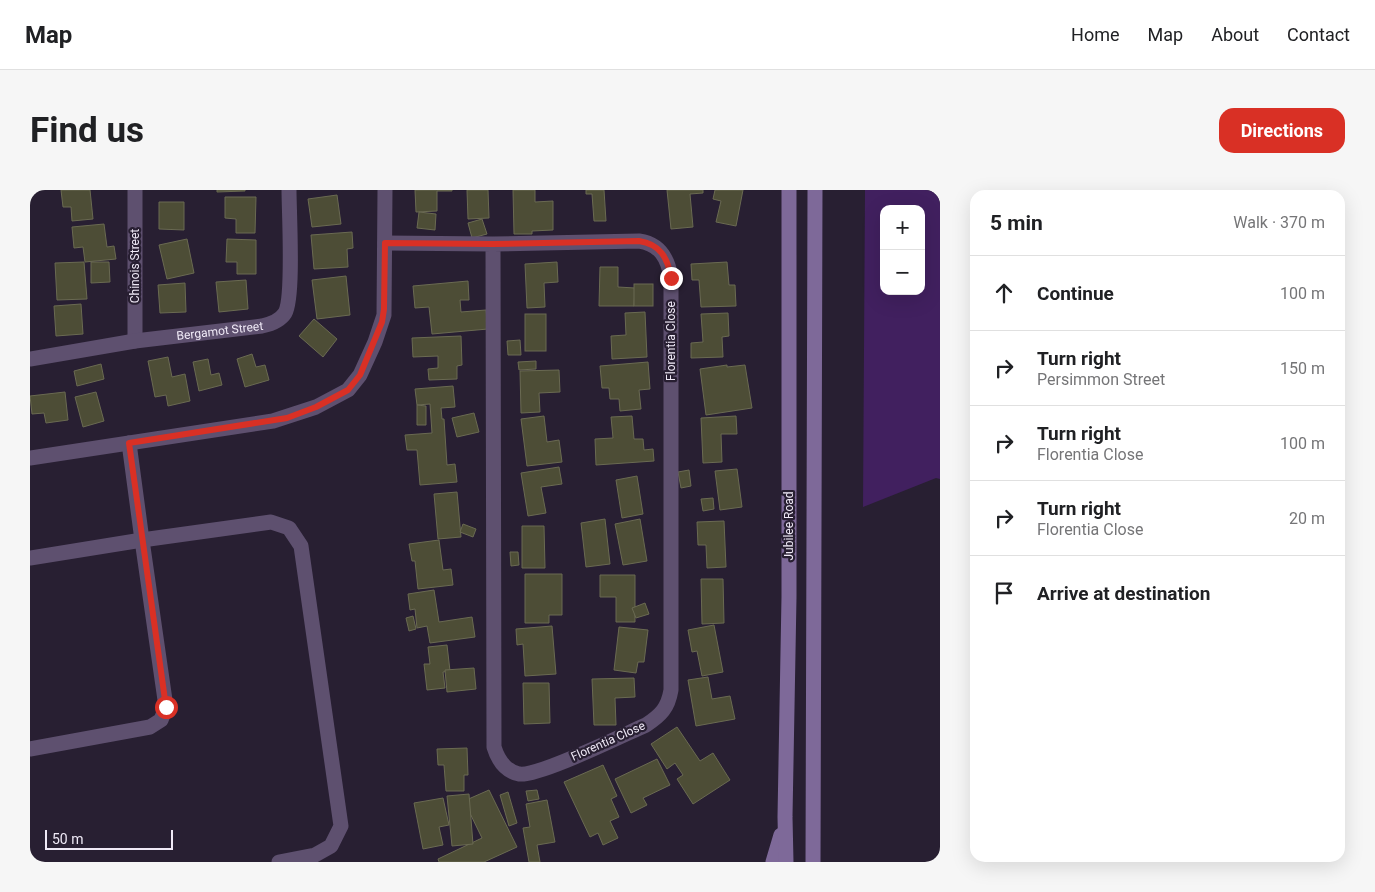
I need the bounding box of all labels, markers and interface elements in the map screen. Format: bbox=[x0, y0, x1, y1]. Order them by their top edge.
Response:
text: Map bbox=[25, 21, 72, 49]
text: Home bbox=[1071, 24, 1120, 45]
text: Map bbox=[1148, 24, 1183, 45]
text: About bbox=[1211, 24, 1259, 45]
text: Contact bbox=[1287, 24, 1350, 45]
button: Directions bbox=[1219, 108, 1345, 153]
text: Find us bbox=[30, 110, 144, 151]
map controls bbox=[880, 205, 925, 295]
button: + bbox=[880, 205, 925, 250]
text: 5 min bbox=[990, 211, 1043, 235]
text: Walk · 370 m bbox=[1233, 213, 1325, 232]
street label: Chinois Street bbox=[128, 229, 142, 303]
button: − bbox=[880, 250, 925, 295]
route end bbox=[660, 267, 683, 290]
icon: ahead bbox=[990, 279, 1018, 307]
text: Continue bbox=[1037, 282, 1114, 305]
text: 100 m bbox=[1280, 284, 1325, 303]
street label: Florentia Close bbox=[664, 301, 678, 381]
street label: Bergamot Street bbox=[176, 319, 264, 343]
text: Turn right bbox=[1037, 347, 1121, 370]
icon: right bbox=[990, 354, 1018, 382]
text: 150 m bbox=[1280, 359, 1325, 378]
text: Persimmon Street bbox=[1037, 370, 1165, 389]
text: Turn right bbox=[1037, 422, 1121, 445]
icon: right bbox=[990, 429, 1018, 457]
text: 100 m bbox=[1280, 434, 1325, 453]
text: Florentia Close bbox=[1037, 445, 1143, 464]
street label: Jubilee Road bbox=[782, 491, 796, 561]
text: Turn right bbox=[1037, 497, 1121, 520]
icon: right bbox=[990, 504, 1018, 532]
text: 20 m bbox=[1289, 509, 1325, 528]
text: Florentia Close bbox=[1037, 520, 1143, 539]
icon: arrive bbox=[990, 579, 1018, 607]
text: Arrive at destination bbox=[1037, 582, 1210, 605]
route start bbox=[155, 696, 178, 719]
street label: Florentia Close bbox=[569, 718, 647, 764]
scale bar bbox=[45, 827, 172, 850]
text: 50 m bbox=[52, 831, 84, 847]

